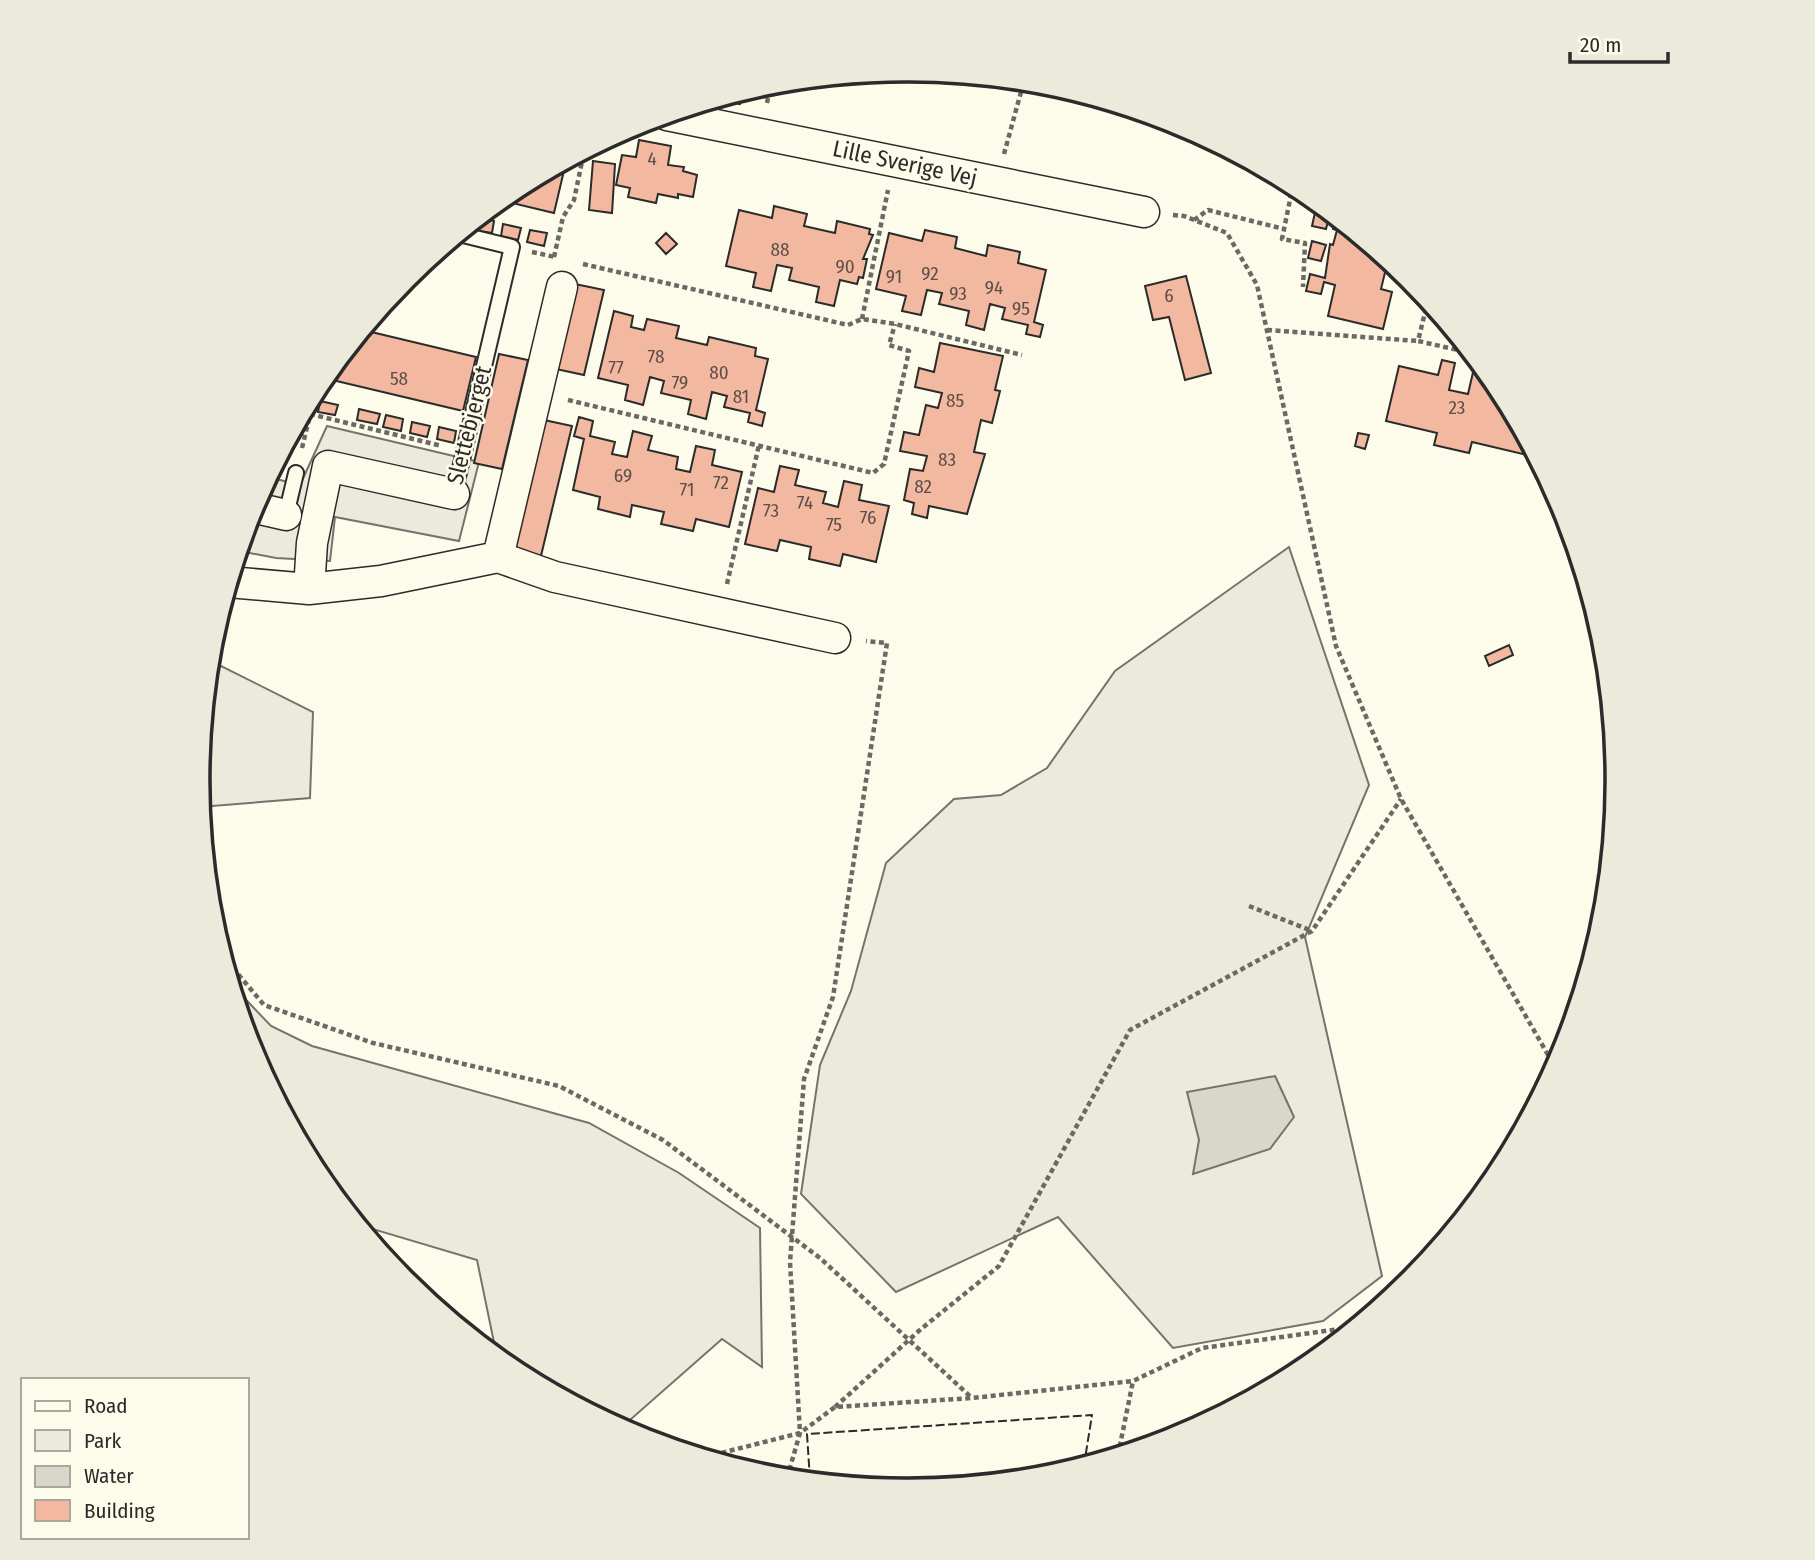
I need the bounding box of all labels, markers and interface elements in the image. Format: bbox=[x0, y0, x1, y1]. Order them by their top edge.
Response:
scale bar bbox=[1570, 21, 1668, 65]
text: 20 m bbox=[1580, 32, 1621, 58]
street label: Lille Sverige Vej bbox=[830, 134, 980, 192]
house number: 4 bbox=[647, 147, 657, 170]
house number: 88 bbox=[770, 238, 790, 261]
house number: 90 bbox=[835, 255, 855, 278]
house number: 92 bbox=[921, 262, 939, 285]
house number: 91 bbox=[886, 265, 902, 288]
house number: 94 bbox=[985, 276, 1003, 299]
house number: 93 bbox=[949, 282, 967, 305]
house number: 6 bbox=[1164, 284, 1174, 307]
house number: 95 bbox=[1012, 297, 1030, 320]
house number: 78 bbox=[648, 345, 664, 368]
house number: 77 bbox=[608, 356, 624, 379]
house number: 80 bbox=[709, 361, 729, 384]
street label: Slettebjerget bbox=[441, 362, 497, 487]
house number: 58 bbox=[390, 367, 408, 390]
house number: 79 bbox=[672, 371, 688, 394]
house number: 81 bbox=[733, 385, 749, 408]
house number: 85 bbox=[946, 389, 964, 412]
house number: 23 bbox=[1449, 396, 1465, 419]
house number: 83 bbox=[938, 448, 956, 471]
house number: 69 bbox=[614, 464, 632, 487]
house number: 72 bbox=[713, 471, 729, 494]
house number: 82 bbox=[914, 475, 932, 498]
house number: 71 bbox=[680, 478, 694, 501]
house number: 74 bbox=[797, 491, 813, 514]
house number: 73 bbox=[763, 499, 779, 522]
house number: 76 bbox=[860, 506, 876, 529]
house number: 75 bbox=[826, 513, 842, 536]
legend bbox=[21, 1378, 248, 1539]
text: Road bbox=[84, 1393, 128, 1419]
text: Park bbox=[84, 1428, 122, 1454]
text: Water bbox=[84, 1463, 134, 1489]
text: Building bbox=[84, 1498, 155, 1524]

